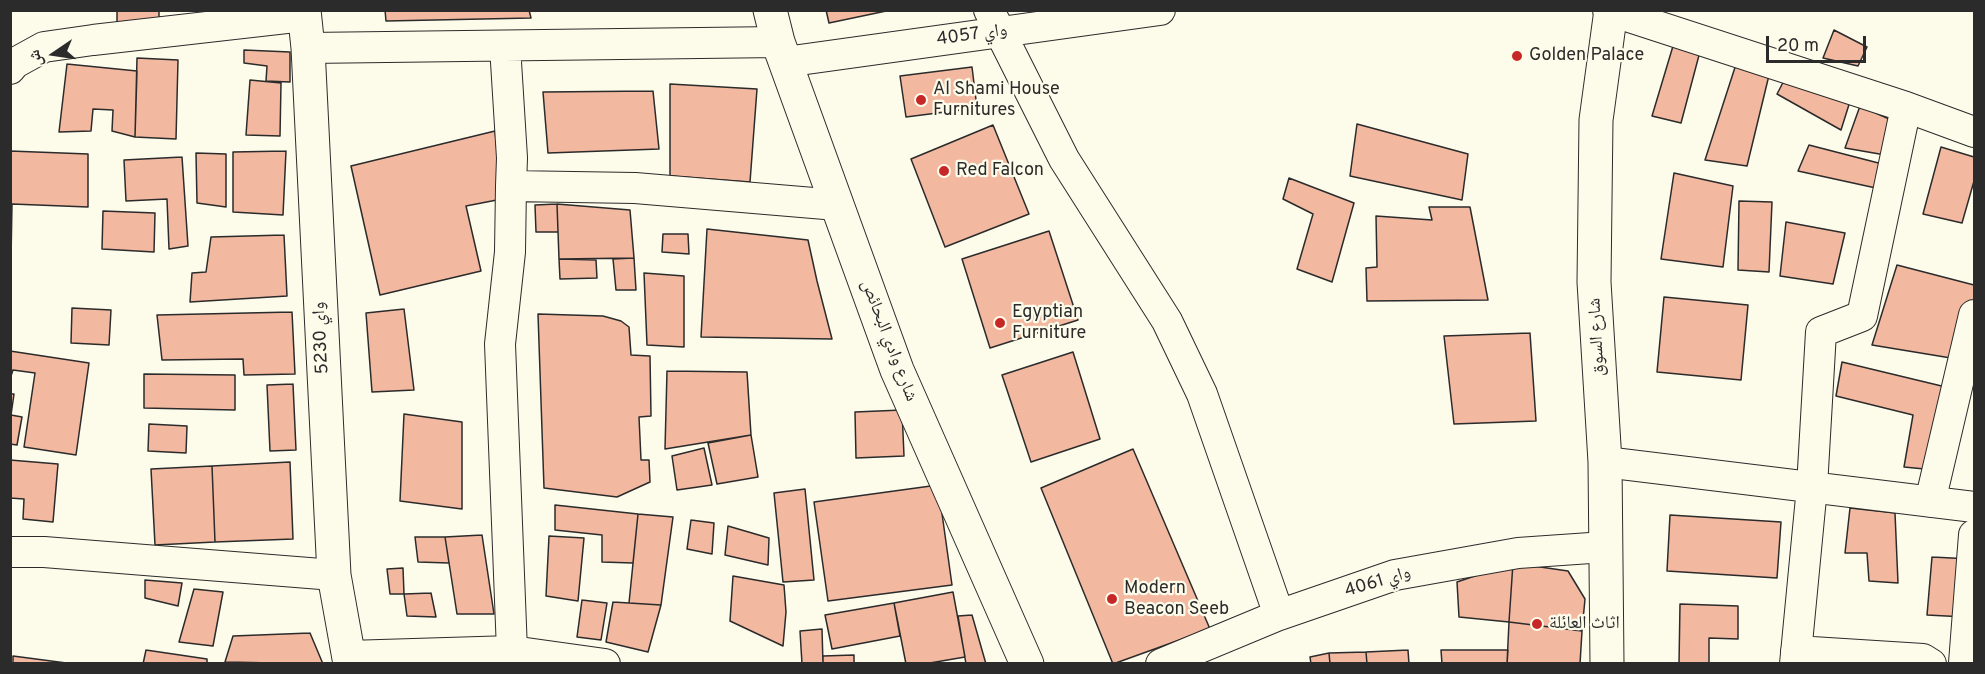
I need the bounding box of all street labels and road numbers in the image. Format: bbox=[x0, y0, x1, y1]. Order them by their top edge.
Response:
street label: واي 4057 bbox=[935, 20, 1009, 52]
street label: شارع وادي البحائص bbox=[855, 277, 921, 405]
street label: شارع السوق bbox=[1585, 297, 1611, 377]
street label: واي 5230 bbox=[309, 301, 335, 375]
street label: واي 4061 bbox=[1342, 563, 1414, 603]

